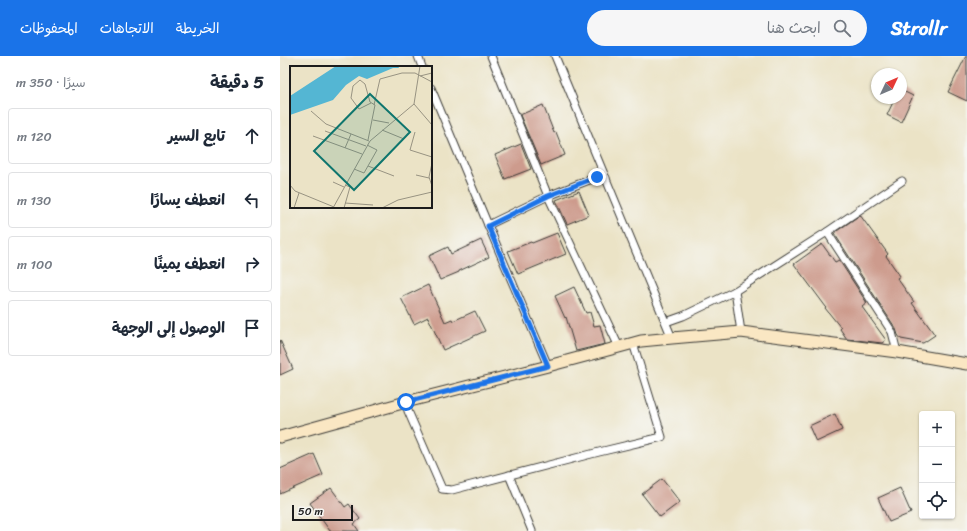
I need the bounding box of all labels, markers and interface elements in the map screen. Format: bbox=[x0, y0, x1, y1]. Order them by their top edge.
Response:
search box bbox=[587, 10, 867, 46]
text: Strollr bbox=[891, 12, 947, 45]
text: ابحث هنا bbox=[767, 15, 821, 41]
text: المحفوظات bbox=[20, 16, 78, 41]
text: الاتجاهات bbox=[100, 16, 154, 41]
text: الخريطة bbox=[176, 16, 219, 41]
icon: search bbox=[831, 17, 853, 39]
inset map bbox=[290, 66, 432, 208]
text: 5 دقيقة bbox=[210, 67, 264, 97]
north arrow bbox=[871, 68, 907, 104]
text: سيرًا · 350 m bbox=[16, 71, 86, 94]
text: تابع السير bbox=[168, 123, 225, 149]
text: 120 m bbox=[17, 125, 52, 148]
icon: ahead bbox=[241, 125, 263, 147]
route end bbox=[588, 168, 606, 186]
text: انعطف يسارًا bbox=[150, 187, 225, 213]
text: 130 m bbox=[17, 189, 51, 212]
icon: left bbox=[241, 189, 263, 211]
text: انعطف يمينًا bbox=[154, 251, 225, 277]
text: 100 m bbox=[17, 253, 52, 276]
icon: right bbox=[241, 253, 263, 275]
text: الوصول إلى الوجهة bbox=[112, 315, 225, 341]
icon: arrive bbox=[241, 317, 263, 339]
route start bbox=[397, 393, 415, 411]
map controls bbox=[919, 411, 955, 519]
button: + bbox=[919, 411, 955, 447]
button: − bbox=[919, 447, 955, 483]
button: locate bbox=[919, 483, 955, 519]
text: 50 m bbox=[298, 502, 323, 521]
scale bar bbox=[292, 503, 353, 522]

